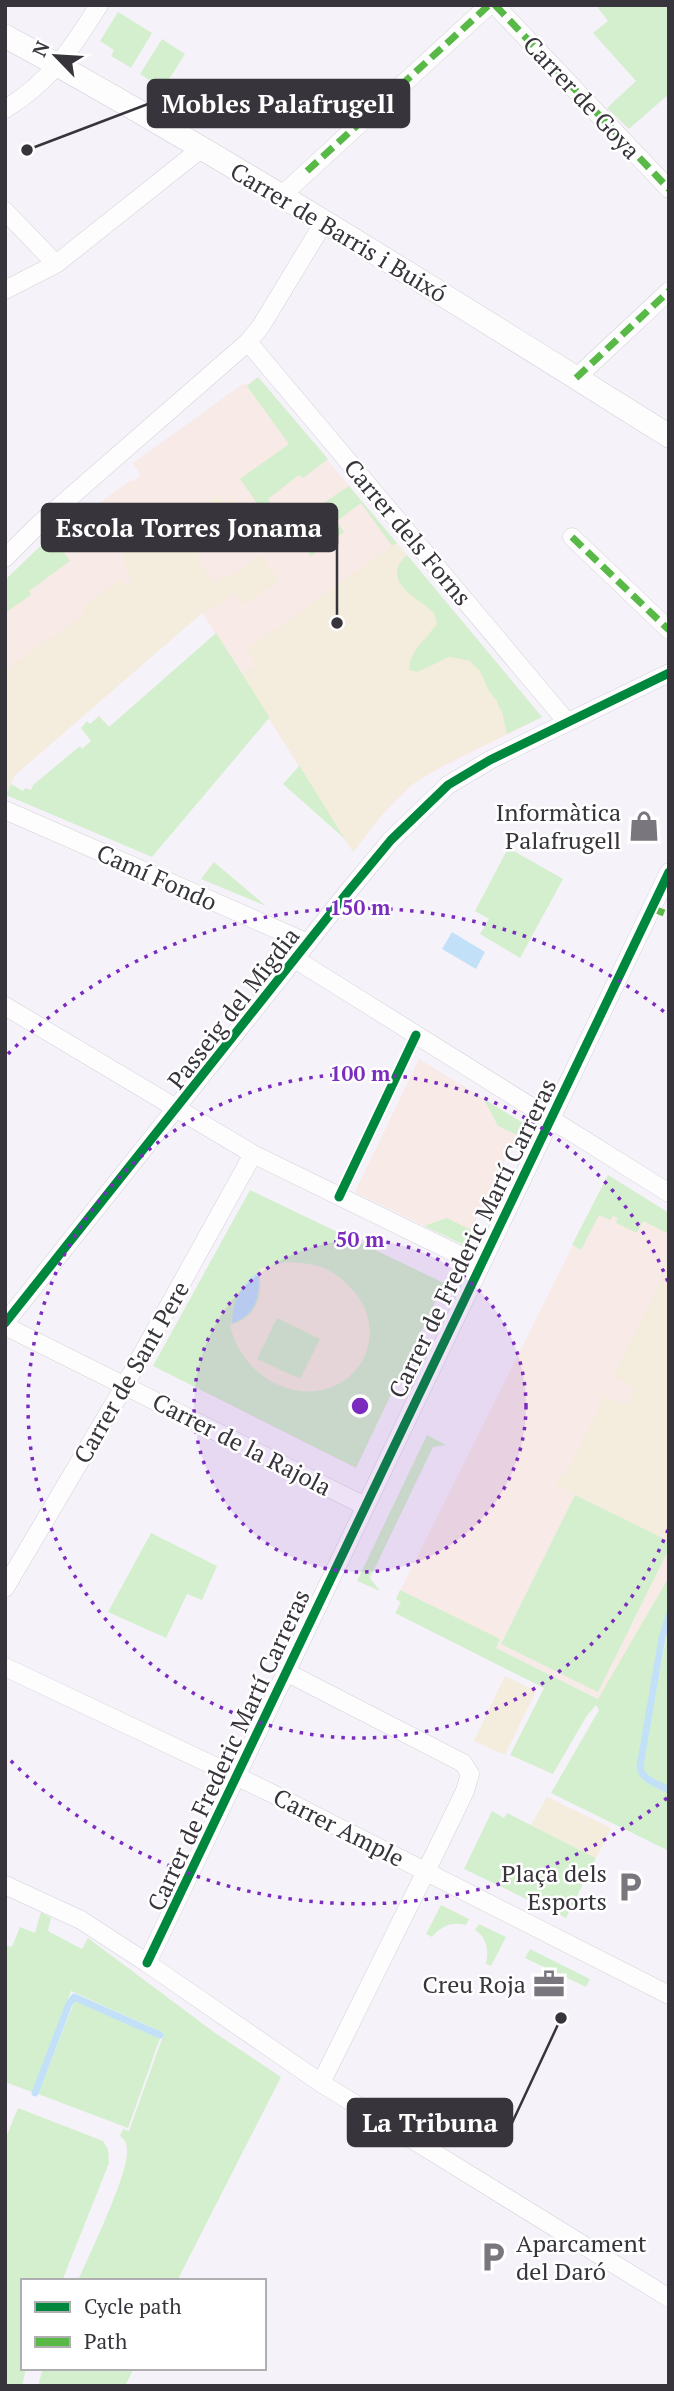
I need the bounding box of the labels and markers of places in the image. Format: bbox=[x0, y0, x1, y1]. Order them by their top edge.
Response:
callout: Mobles Palafrugell bbox=[148, 80, 409, 127]
callout: Escola Torres Jonama bbox=[42, 504, 337, 551]
place label: Informàtica Palafrugell bbox=[496, 796, 621, 856]
shop icon: Informàtica Palafrugell bbox=[627, 809, 661, 843]
centre of rings bbox=[348, 1394, 372, 1418]
place label: Plaça dels Esports bbox=[501, 1857, 607, 1917]
parking icon: Plaça dels Esports bbox=[613, 1870, 647, 1904]
office icon: Creu Roja bbox=[532, 1967, 566, 2001]
place label: Creu Roja bbox=[423, 1968, 526, 2000]
callout: La Tribuna bbox=[348, 2099, 512, 2146]
place label: Aparcament del Daró bbox=[516, 2227, 647, 2287]
parking icon: Aparcament del Daró bbox=[476, 2240, 510, 2274]

